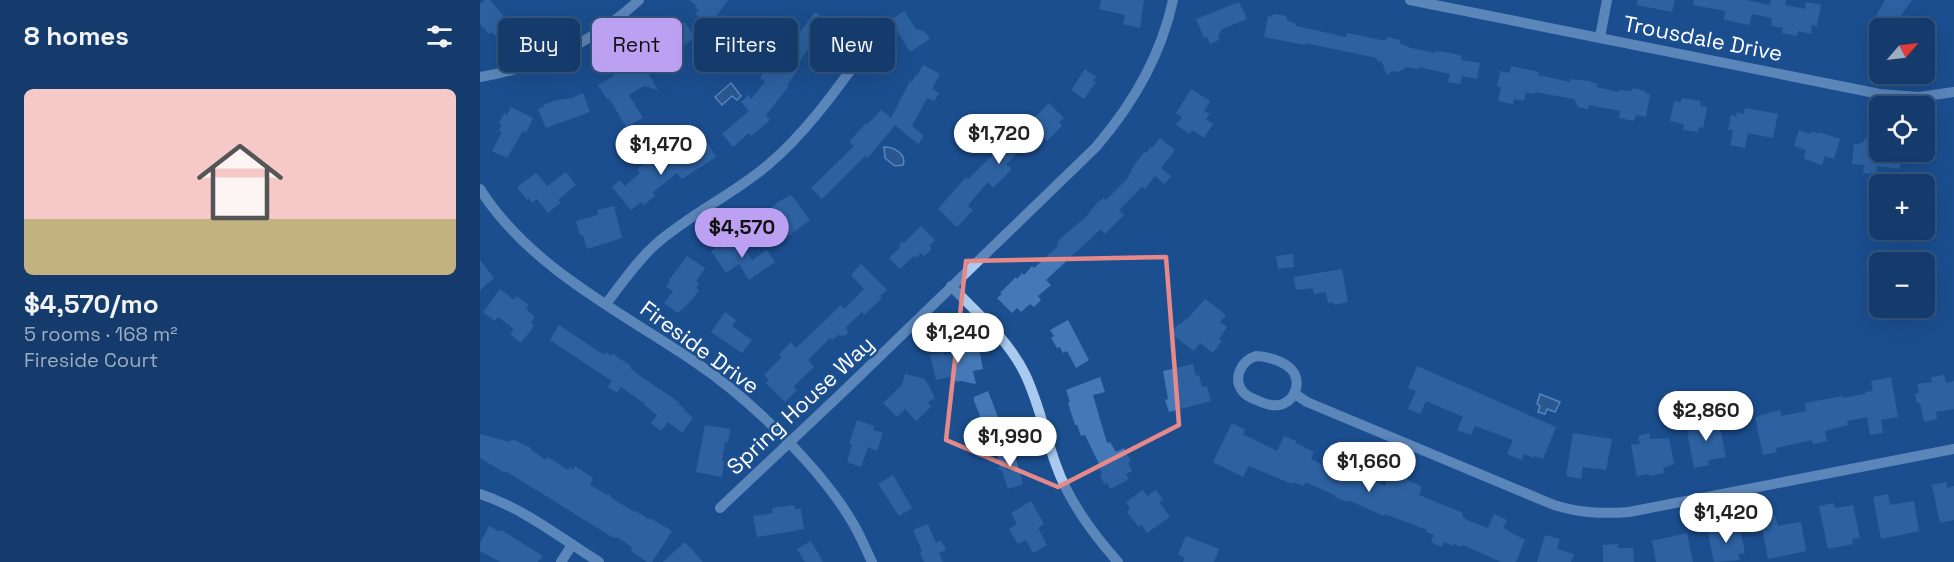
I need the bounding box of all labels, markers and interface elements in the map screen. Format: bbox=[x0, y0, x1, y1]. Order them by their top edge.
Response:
street label: Trousdale Drive bbox=[1621, 9, 1785, 67]
chip: Buy bbox=[498, 18, 580, 72]
chip: Rent bbox=[592, 18, 682, 72]
chip: Filters bbox=[694, 18, 798, 72]
chip: New bbox=[810, 18, 895, 72]
north arrow bbox=[1869, 18, 1935, 84]
map controls bbox=[1869, 18, 1935, 318]
text: 8 homes bbox=[24, 19, 129, 53]
icon: filters bbox=[423, 20, 456, 53]
button: locate bbox=[1869, 96, 1935, 162]
pin: $1,720 bbox=[950, 114, 1048, 165]
text: $1,720 bbox=[968, 120, 1030, 146]
pin: $1,470 bbox=[612, 125, 710, 176]
icon: home bbox=[186, 128, 294, 236]
text: $1,470 bbox=[630, 131, 692, 157]
button: + bbox=[1869, 174, 1935, 240]
pin: $4,570 bbox=[693, 208, 791, 259]
text: $4,570 bbox=[709, 214, 775, 240]
button: − bbox=[1869, 252, 1935, 318]
text: $4,570/mo bbox=[24, 287, 159, 321]
street label: Fireside Drive bbox=[635, 294, 765, 400]
pin: $1,240 bbox=[909, 313, 1007, 364]
text: $1,240 bbox=[926, 319, 990, 345]
text: 5 rooms · 168 m² bbox=[24, 321, 178, 347]
street label: Spring House Way bbox=[721, 330, 879, 480]
text: Fireside Court bbox=[24, 347, 158, 373]
pin: $2,860 bbox=[1657, 391, 1755, 442]
text: $2,860 bbox=[1672, 397, 1740, 423]
pin: $1,990 bbox=[961, 417, 1059, 468]
text: $1,990 bbox=[978, 423, 1042, 449]
pin: $1,660 bbox=[1320, 442, 1418, 493]
text: $1,660 bbox=[1337, 448, 1401, 474]
pin: $1,420 bbox=[1677, 493, 1775, 544]
text: $1,420 bbox=[1694, 499, 1758, 525]

